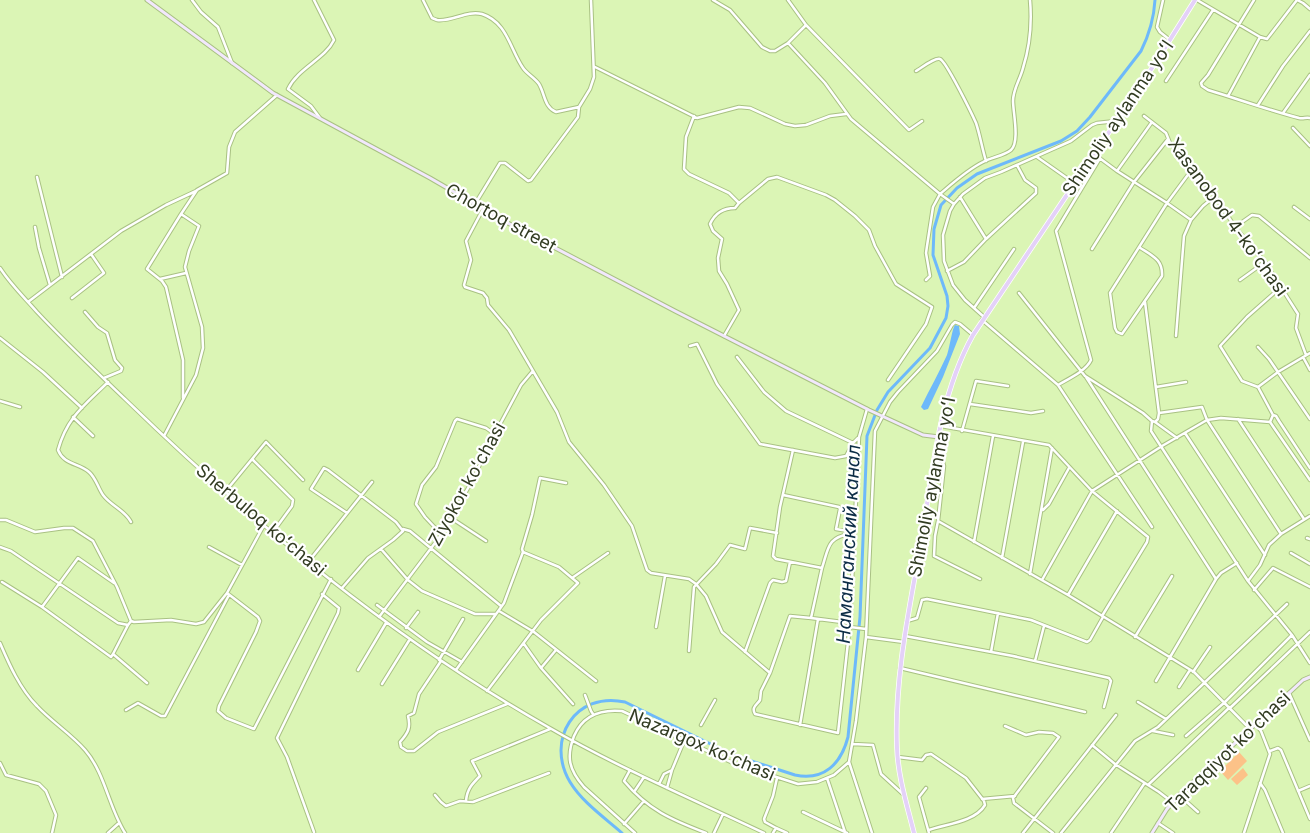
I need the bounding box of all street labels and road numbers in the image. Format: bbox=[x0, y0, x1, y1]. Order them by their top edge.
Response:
street label: Shimoliy aylanma yoʻl bbox=[1058, 36, 1177, 199]
street label: Xasanobod 4-koʻchasi bbox=[1164, 134, 1293, 300]
street label: Chortoq street bbox=[442, 179, 560, 257]
street label: Shimoliy aylanma yoʻl bbox=[904, 395, 959, 579]
street label: Ziyokor koʻchasi bbox=[424, 418, 509, 549]
street label: Sherbuloq koʻchasi bbox=[192, 459, 330, 580]
street label: Taraqqiyot koʻchasi bbox=[1161, 687, 1294, 817]
street label: Nazargox koʻchasi bbox=[626, 704, 778, 785]

